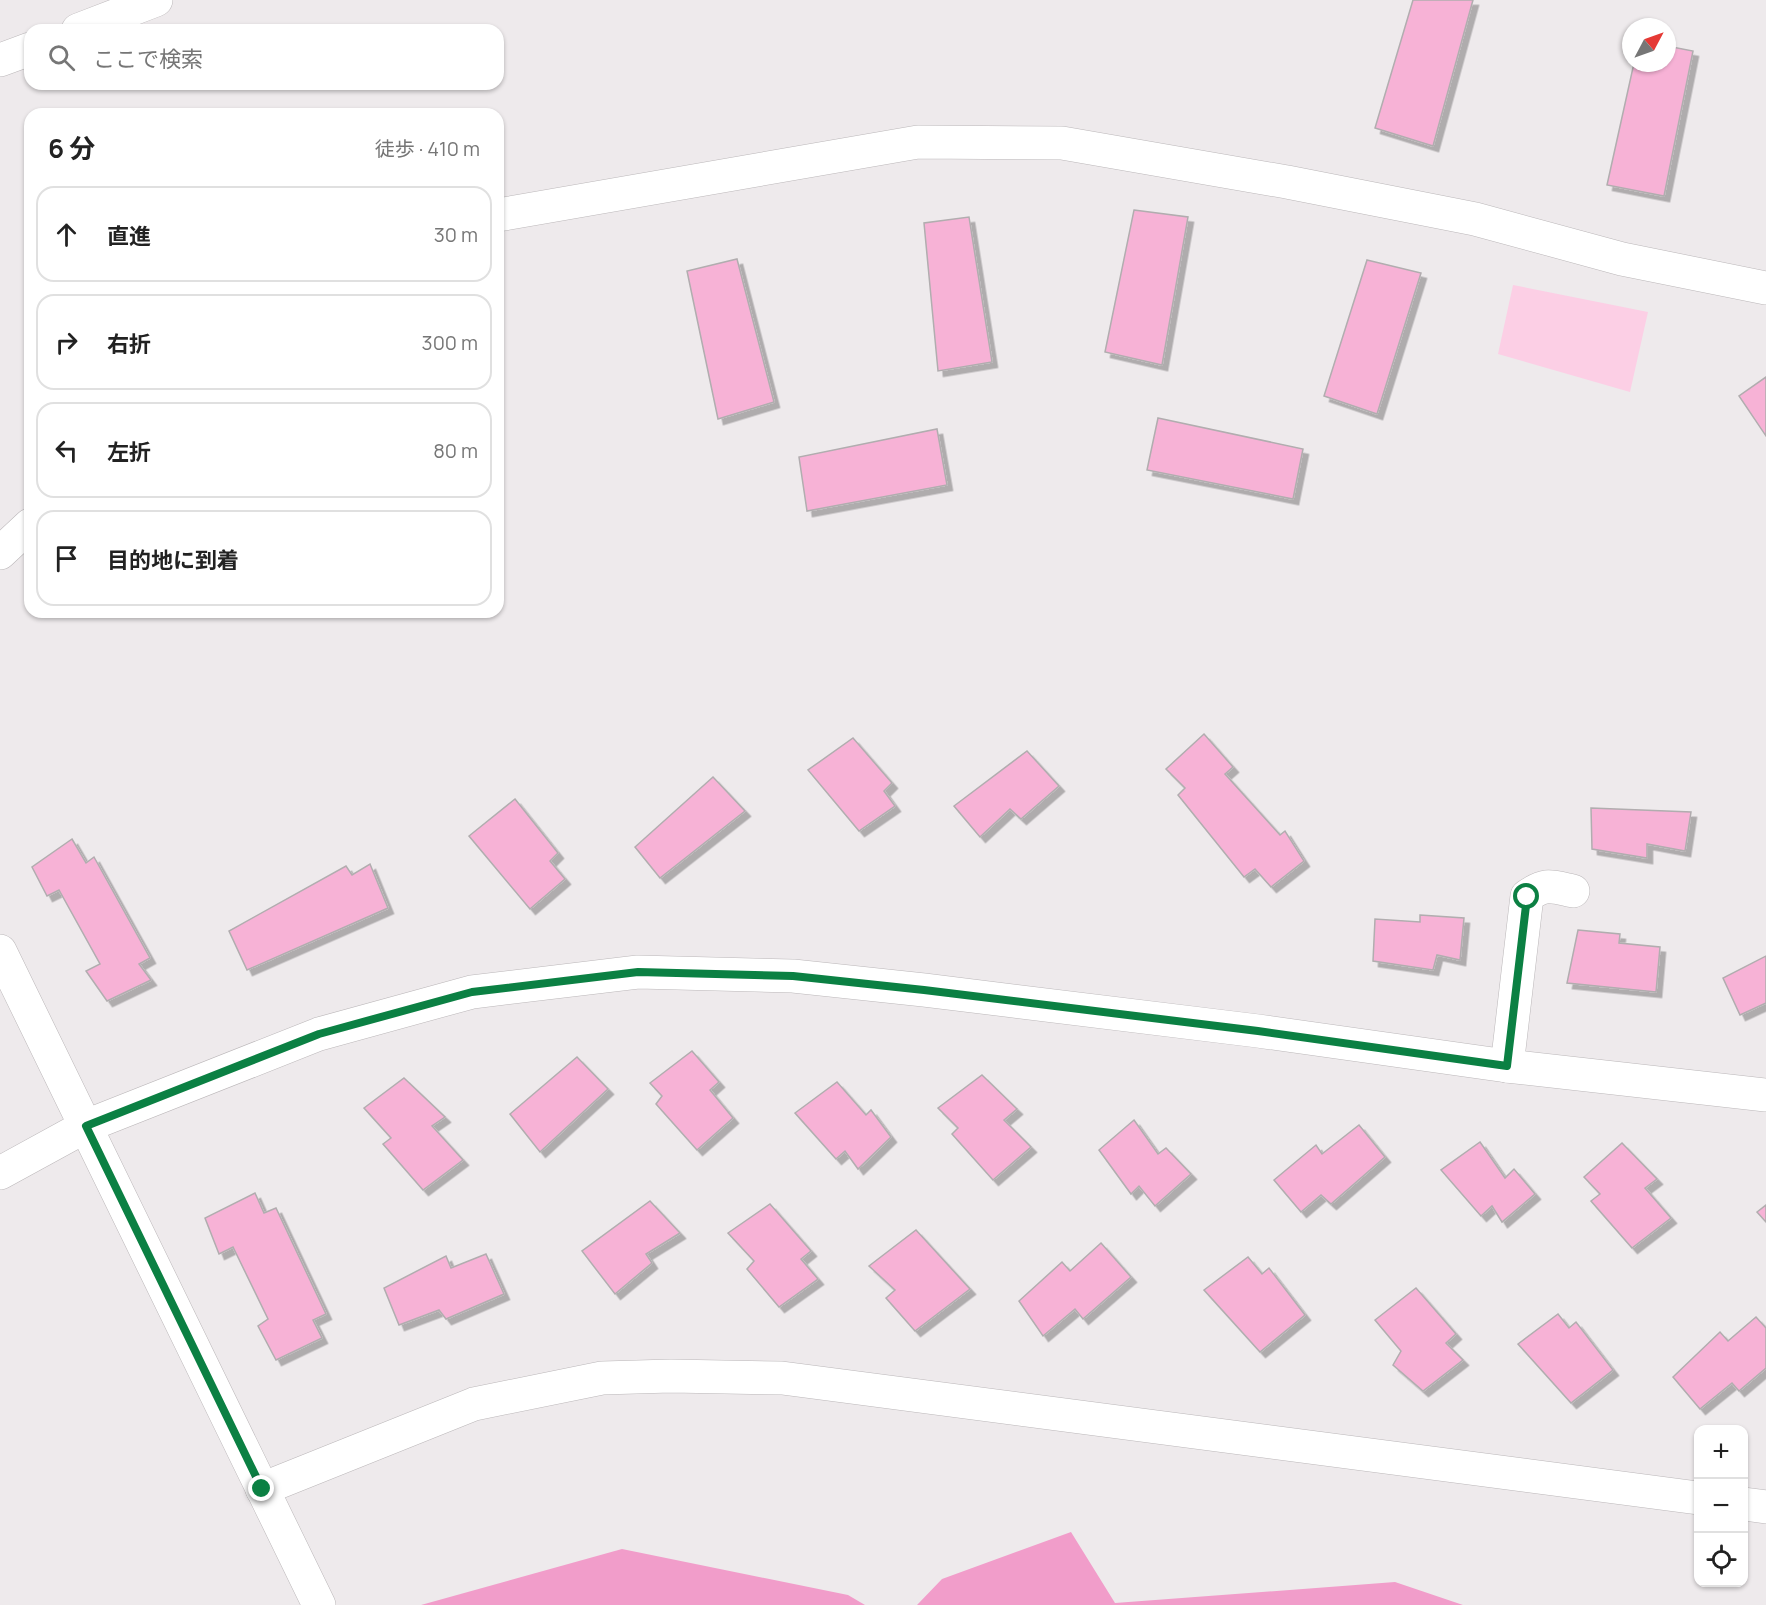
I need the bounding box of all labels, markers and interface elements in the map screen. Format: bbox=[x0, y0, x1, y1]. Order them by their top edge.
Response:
north arrow bbox=[1622, 18, 1676, 72]
search box bbox=[24, 24, 504, 90]
icon: search bbox=[45, 41, 78, 74]
text: ここで検索 bbox=[93, 44, 203, 74]
text: 6 分 bbox=[48, 130, 95, 166]
text: 徒歩 · 410 m bbox=[375, 135, 480, 162]
icon: ahead bbox=[50, 218, 83, 251]
text: 直進 bbox=[107, 221, 151, 251]
text: 30 m bbox=[434, 221, 478, 248]
icon: right bbox=[50, 326, 83, 359]
text: 右折 bbox=[107, 329, 151, 359]
text: 300 m bbox=[422, 329, 478, 356]
icon: left bbox=[50, 434, 83, 467]
text: 左折 bbox=[107, 437, 151, 467]
text: 80 m bbox=[433, 437, 478, 464]
icon: arrive bbox=[50, 542, 83, 575]
text: 目的地に到着 bbox=[107, 545, 239, 575]
route start bbox=[1513, 883, 1539, 909]
map controls bbox=[1694, 1425, 1748, 1587]
button: + bbox=[1694, 1425, 1748, 1479]
route end bbox=[248, 1475, 274, 1501]
button: − bbox=[1694, 1479, 1748, 1533]
button: locate bbox=[1694, 1533, 1748, 1587]

